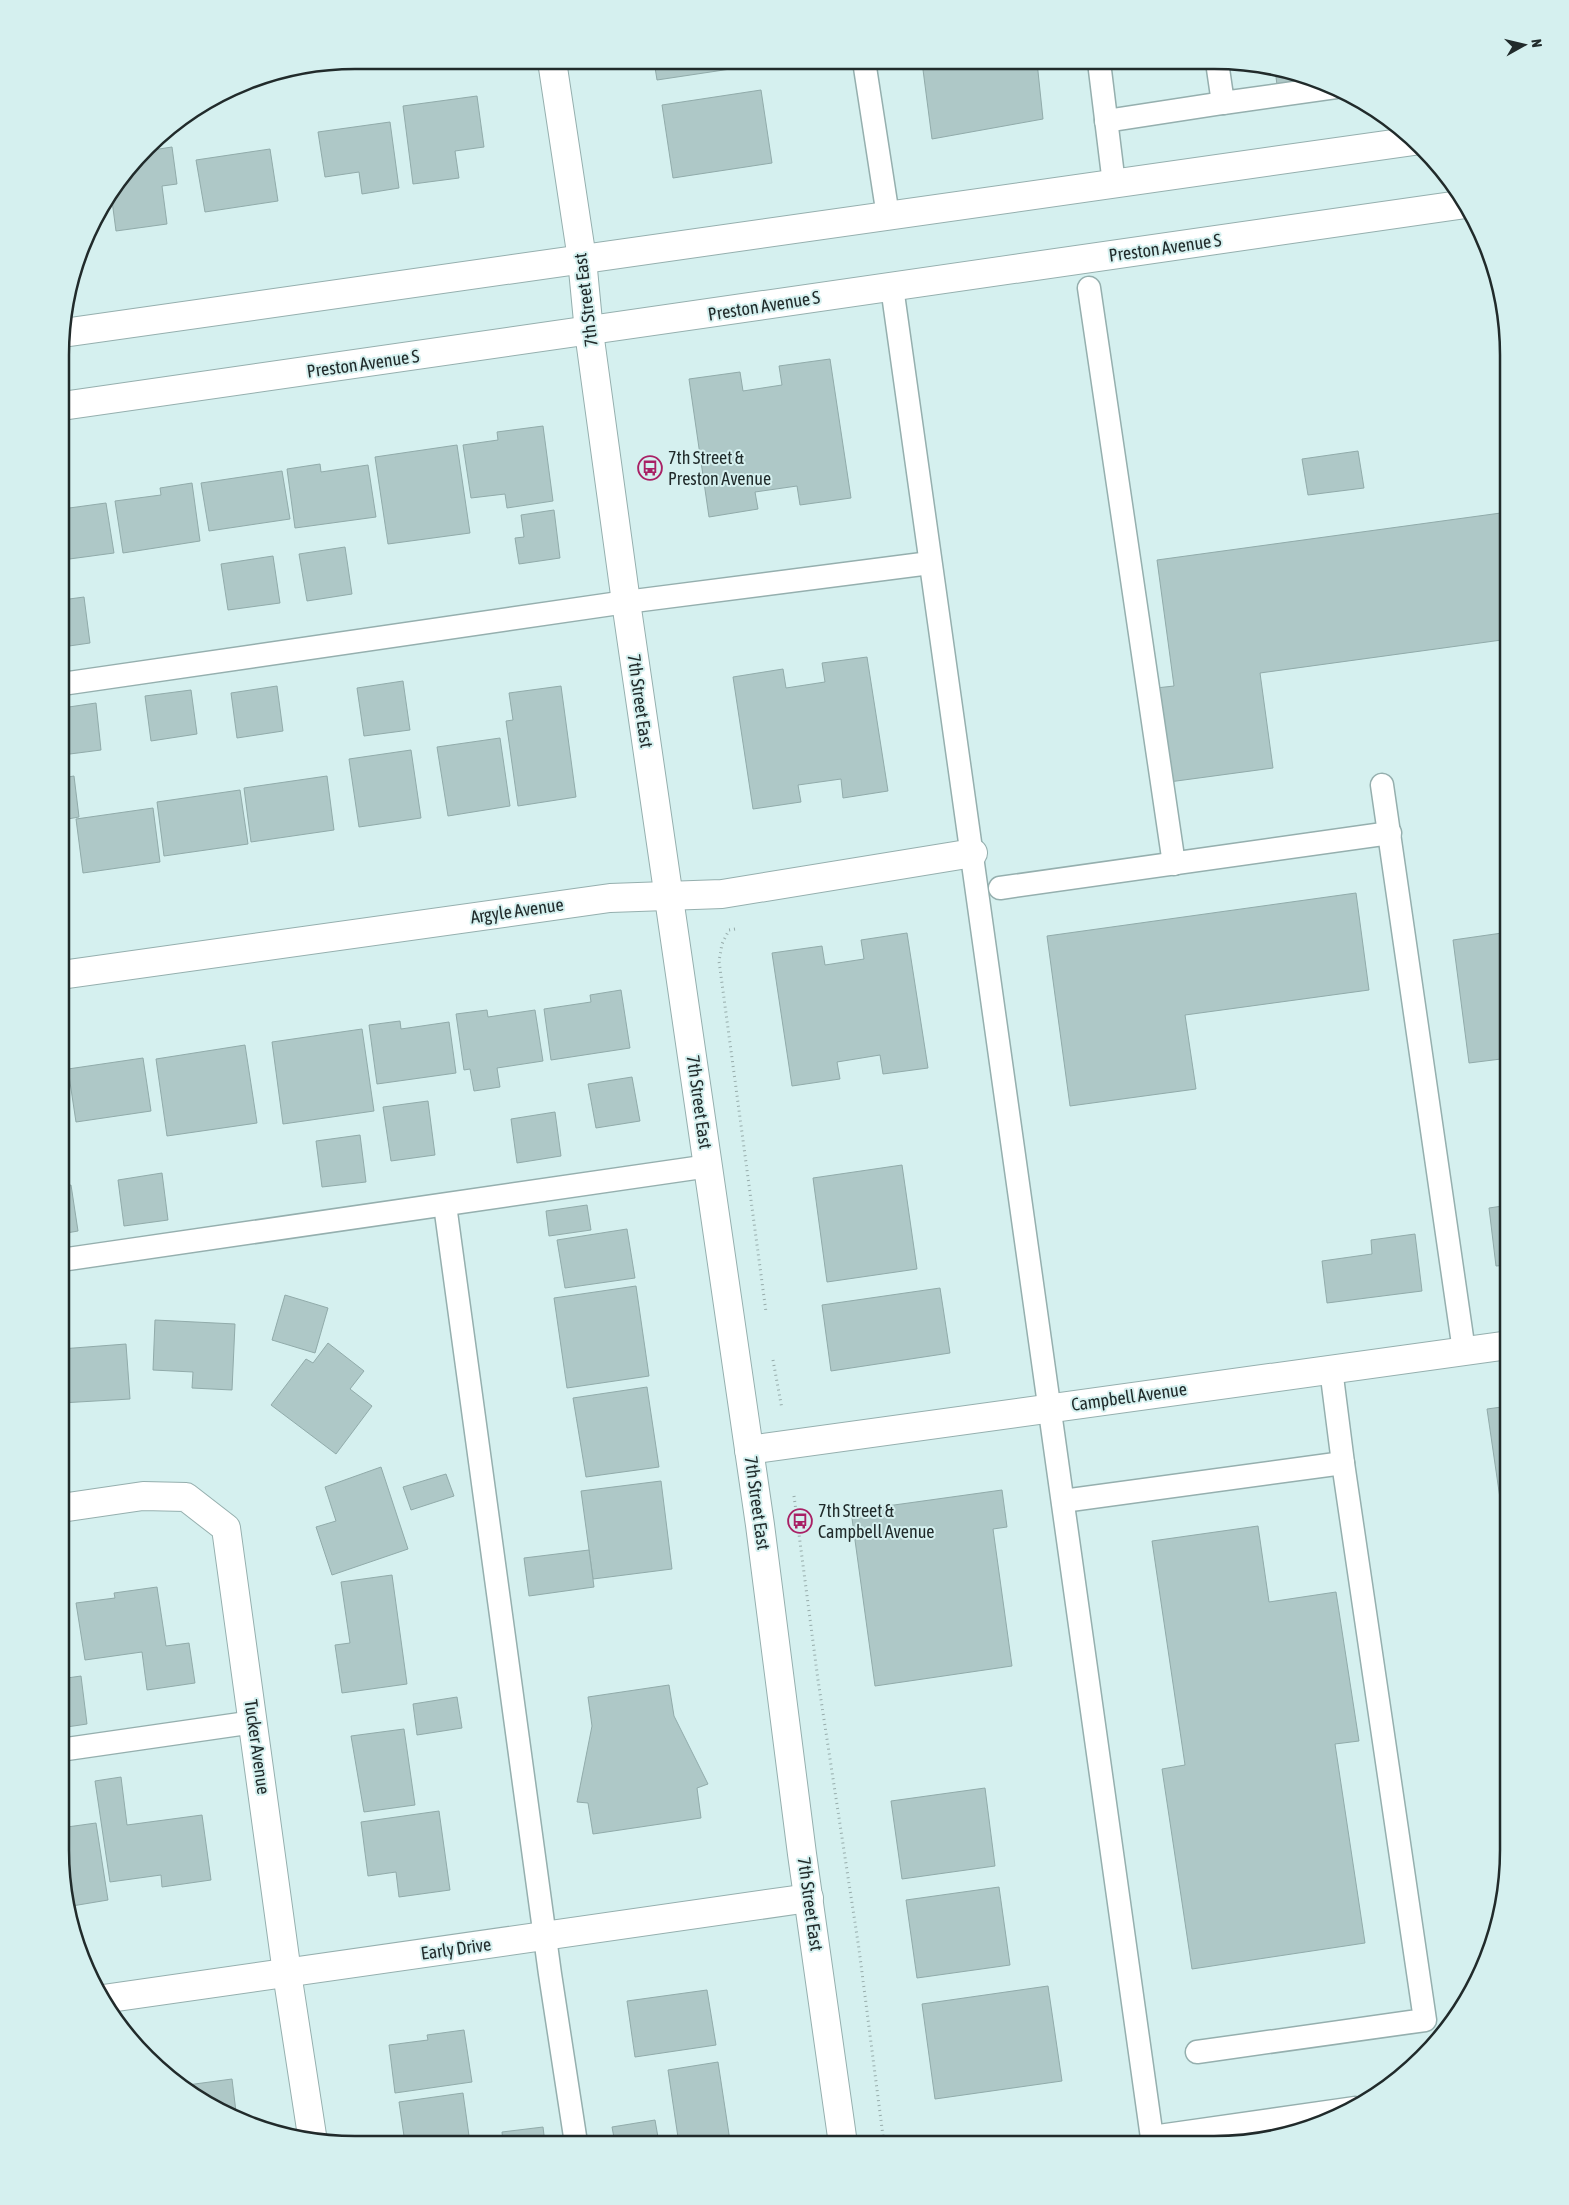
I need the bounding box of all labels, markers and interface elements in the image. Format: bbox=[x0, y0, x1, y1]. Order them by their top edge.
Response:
north arrow bbox=[1499, 20, 1549, 70]
text: N bbox=[1528, 38, 1545, 48]
street label: Preston Avenue S bbox=[1107, 229, 1223, 266]
street label: 7th Street East bbox=[569, 252, 602, 348]
street label: Preston Avenue S bbox=[706, 286, 822, 325]
street label: Preston Avenue S bbox=[305, 345, 421, 382]
place label: 7th Street & Preston Avenue bbox=[668, 447, 771, 489]
bus stop icon: 7th Street & Preston Avenue bbox=[637, 455, 663, 481]
street label: 7th Street East bbox=[624, 653, 657, 749]
street label: Argyle Avenue bbox=[469, 894, 565, 927]
street label: 7th Street East bbox=[683, 1054, 716, 1150]
street label: Campbell Avenue bbox=[1070, 1378, 1188, 1415]
street label: 7th Street East bbox=[741, 1455, 774, 1551]
place label: 7th Street & Campbell Avenue bbox=[818, 1500, 935, 1542]
bus stop icon: 7th Street & Campbell Avenue bbox=[787, 1508, 813, 1534]
street label: Tucker Avenue bbox=[240, 1698, 275, 1796]
street label: 7th Street East bbox=[794, 1856, 827, 1952]
street label: Early Drive bbox=[419, 1933, 492, 1964]

